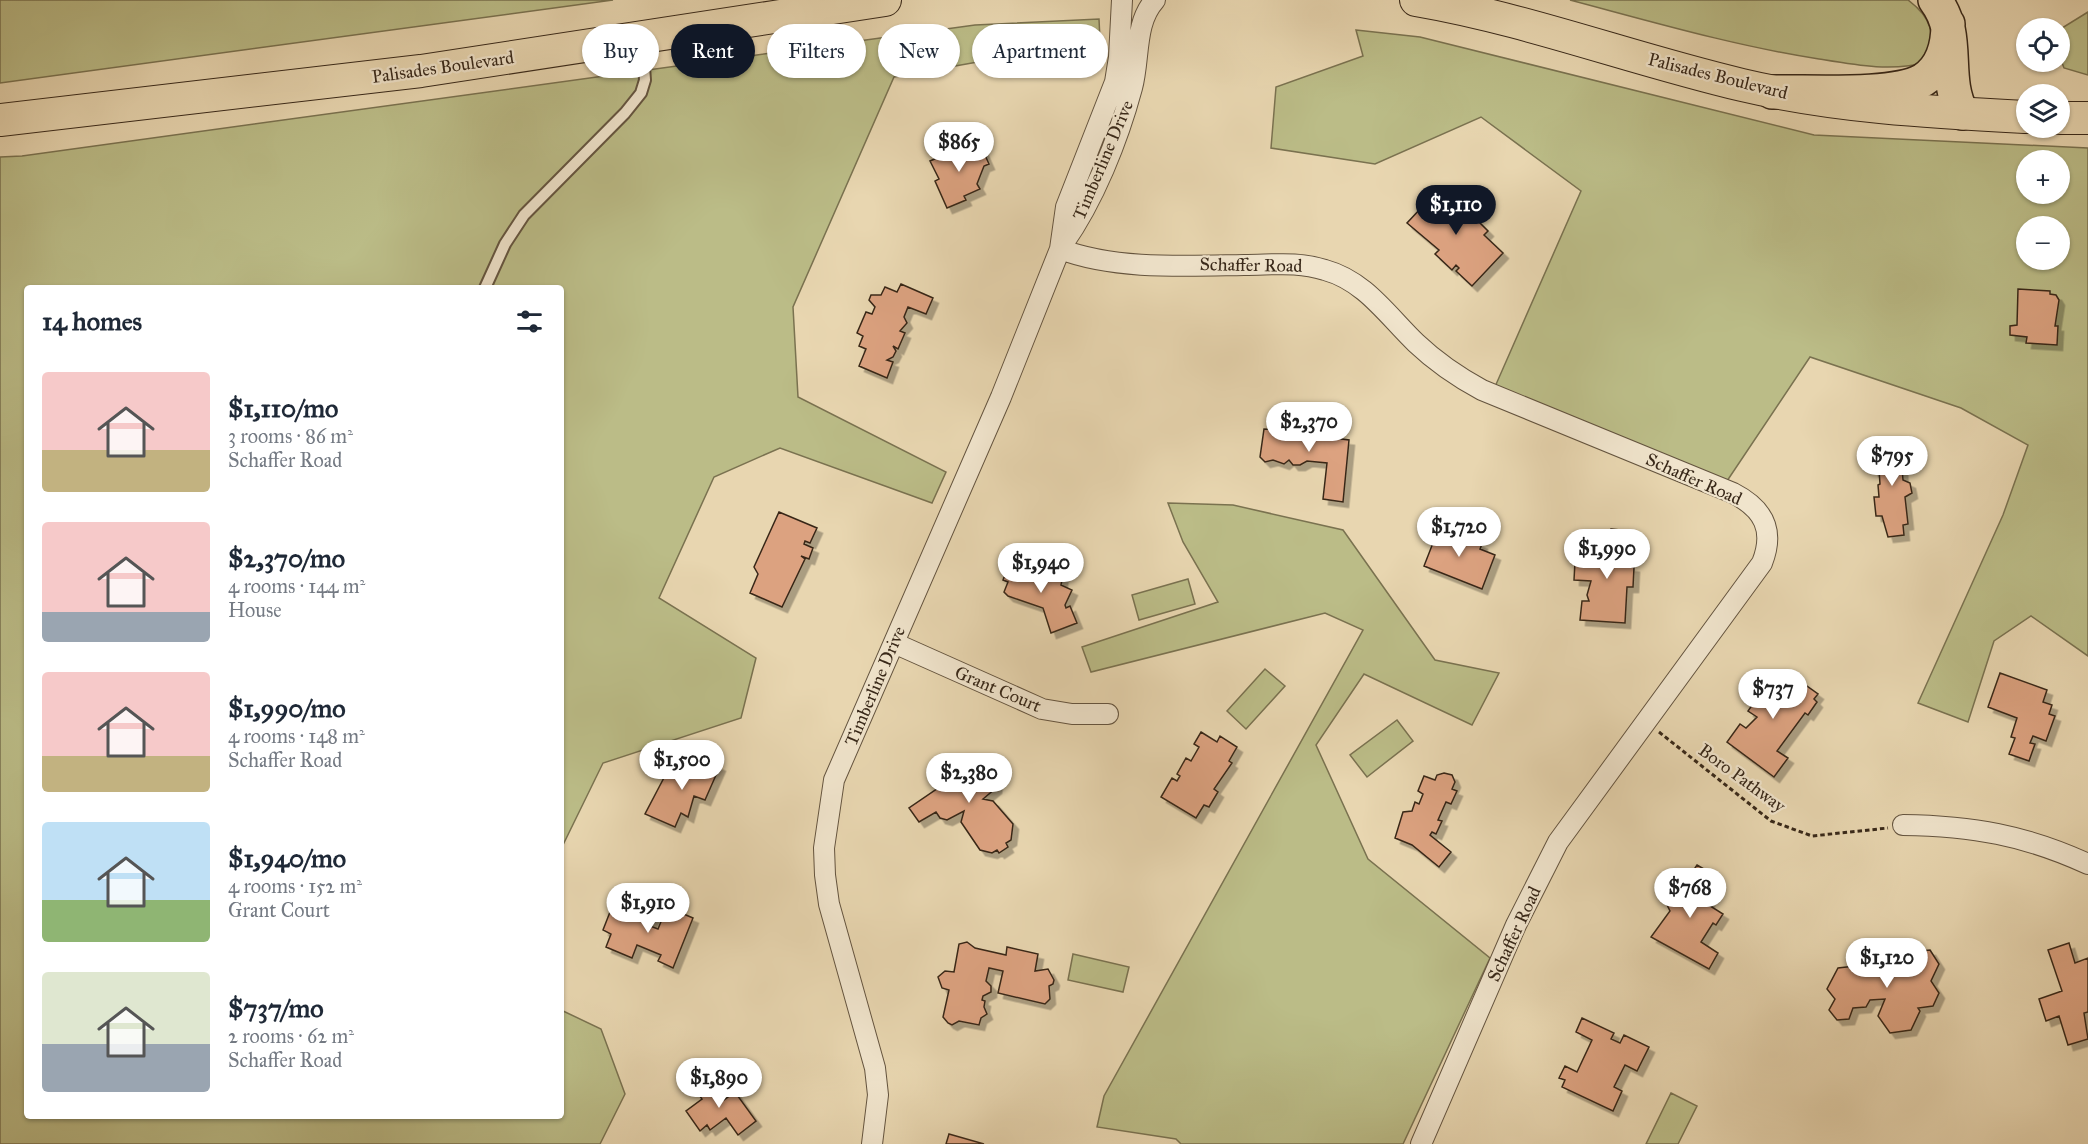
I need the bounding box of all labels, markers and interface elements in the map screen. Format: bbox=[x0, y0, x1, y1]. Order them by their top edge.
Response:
map controls bbox=[2016, 18, 2070, 270]
button: locate bbox=[2016, 18, 2070, 72]
chip: Buy bbox=[582, 24, 659, 78]
chip: Rent bbox=[671, 24, 755, 78]
chip: Filters bbox=[767, 24, 866, 78]
chip: New bbox=[878, 24, 960, 78]
chip: Apartment bbox=[972, 24, 1108, 78]
street label: Palisades Boulevard bbox=[370, 46, 516, 88]
street label: Palisades Boulevard bbox=[1646, 48, 1790, 104]
button: layers bbox=[2016, 84, 2070, 138]
street label: Timberline Drive bbox=[1068, 97, 1138, 223]
pin: $865 bbox=[923, 122, 995, 173]
text: $865 bbox=[938, 129, 980, 153]
button: + bbox=[2016, 150, 2070, 204]
pin: $1,110 bbox=[1407, 185, 1505, 236]
text: $1,110 bbox=[1430, 192, 1482, 216]
button: − bbox=[2016, 216, 2070, 270]
street label: Schaffer Road bbox=[1199, 253, 1303, 277]
text: 14 homes bbox=[42, 305, 142, 337]
icon: filters bbox=[513, 305, 546, 338]
text: $1,110/mo bbox=[228, 392, 338, 424]
icon: home bbox=[90, 396, 162, 468]
pin: $2,370 bbox=[1260, 402, 1358, 453]
text: $2,370 bbox=[1280, 409, 1338, 433]
text: 3 rooms · 86 m² bbox=[228, 424, 353, 448]
pin: $795 bbox=[1856, 436, 1928, 487]
text: $795 bbox=[1871, 443, 1913, 467]
text: Schaffer Road bbox=[228, 448, 342, 472]
street label: Schaffer Road bbox=[1643, 448, 1745, 510]
pin: $1,720 bbox=[1410, 507, 1508, 558]
text: $1,720 bbox=[1431, 514, 1487, 538]
pin: $1,990 bbox=[1558, 529, 1656, 580]
text: $1,990 bbox=[1578, 536, 1636, 560]
text: $2,370/mo bbox=[228, 542, 345, 574]
pin: $1,940 bbox=[992, 543, 1090, 594]
icon: home bbox=[90, 546, 162, 618]
text: $1,940 bbox=[1012, 550, 1070, 574]
text: 4 rooms · 144 m² bbox=[228, 574, 365, 598]
text: House bbox=[228, 598, 282, 622]
street label: Timberline Drive bbox=[840, 623, 910, 749]
street label: Grant Court bbox=[952, 661, 1045, 717]
pin: $737 bbox=[1737, 669, 1809, 720]
text: $737 bbox=[1752, 676, 1794, 700]
text: $1,990/mo bbox=[228, 692, 346, 724]
icon: home bbox=[90, 696, 162, 768]
text: 4 rooms · 148 m² bbox=[228, 724, 365, 748]
street label: Boro Pathway bbox=[1694, 739, 1790, 817]
pin: $1,500 bbox=[633, 740, 731, 791]
text: $1,500 bbox=[653, 747, 711, 771]
text: Schaffer Road bbox=[228, 748, 342, 772]
pin: $2,380 bbox=[920, 753, 1018, 804]
text: $2,380 bbox=[940, 760, 998, 784]
text: $1,940/mo bbox=[228, 842, 346, 874]
icon: home bbox=[90, 846, 162, 918]
pin: $768 bbox=[1654, 868, 1726, 919]
text: 4 rooms · 152 m² bbox=[228, 874, 362, 898]
text: $768 bbox=[1668, 875, 1712, 899]
pin: $1,910 bbox=[599, 883, 697, 934]
street label: Schaffer Road bbox=[1482, 883, 1546, 985]
text: $1,910 bbox=[621, 890, 676, 914]
text: Grant Court bbox=[228, 898, 330, 922]
pin: $1,120 bbox=[1838, 938, 1936, 989]
text: $1,120 bbox=[1860, 945, 1914, 969]
text: $737/mo bbox=[228, 992, 324, 1024]
icon: home bbox=[90, 996, 162, 1068]
text: 2 rooms · 62 m² bbox=[228, 1024, 354, 1048]
text: Schaffer Road bbox=[228, 1048, 342, 1072]
pin: $1,890 bbox=[670, 1058, 768, 1109]
text: $1,890 bbox=[690, 1065, 748, 1089]

